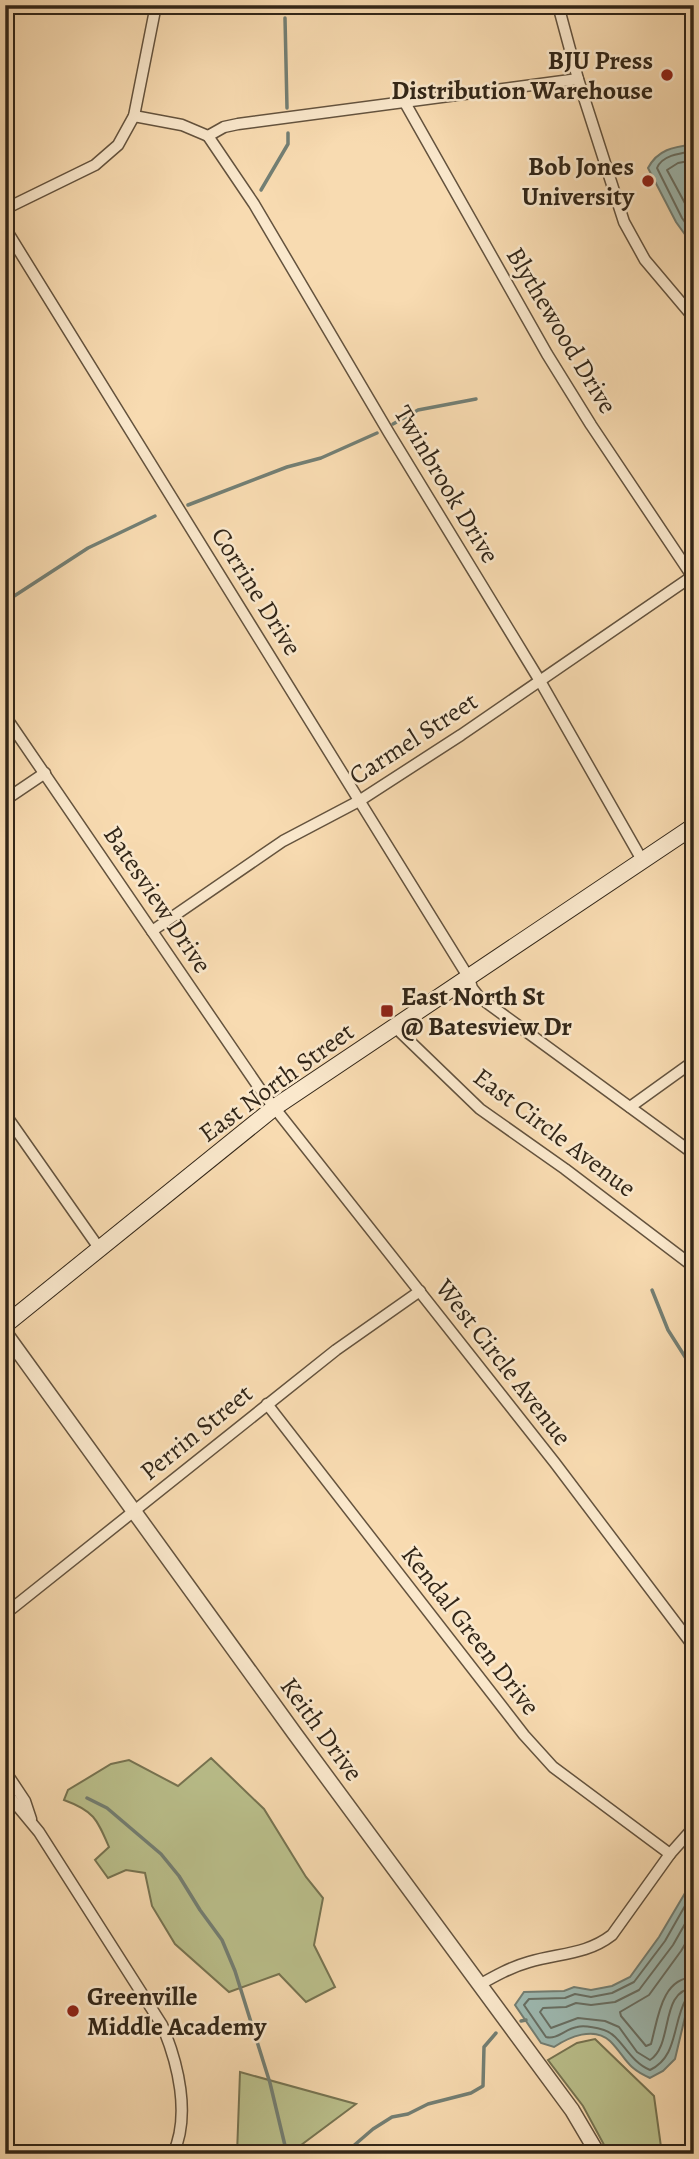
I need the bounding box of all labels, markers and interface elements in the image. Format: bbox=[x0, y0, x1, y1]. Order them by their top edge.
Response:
place label: BJU Press Distribution Warehouse bbox=[391, 43, 653, 108]
marker: BJU Press Distribution Warehouse bbox=[659, 67, 675, 83]
place label: Bob Jones University bbox=[522, 149, 635, 214]
marker: Bob Jones University bbox=[640, 173, 656, 189]
street label: Blythewood Drive bbox=[498, 240, 625, 420]
street label: Twinbrook Drive bbox=[386, 399, 507, 570]
street label: Corrine Drive bbox=[203, 520, 310, 662]
street label: Carmel Street bbox=[342, 683, 485, 793]
street label: Batesview Drive bbox=[95, 819, 220, 980]
place label: East North St @ Batesview Dr bbox=[401, 979, 572, 1044]
marker: East North St @ Batesview Dr bbox=[379, 1003, 395, 1019]
street label: East North Street bbox=[192, 1014, 361, 1151]
street label: East Circle Avenue bbox=[466, 1060, 643, 1205]
street label: West Circle Avenue bbox=[427, 1271, 580, 1453]
street label: Perrin Street bbox=[133, 1376, 260, 1489]
street label: Kendal Green Drive bbox=[393, 1538, 548, 1722]
street label: Keith Drive bbox=[272, 1670, 371, 1788]
place label: Greenville Middle Academy bbox=[87, 1979, 267, 2044]
marker: Greenville Middle Academy bbox=[65, 2003, 81, 2019]

